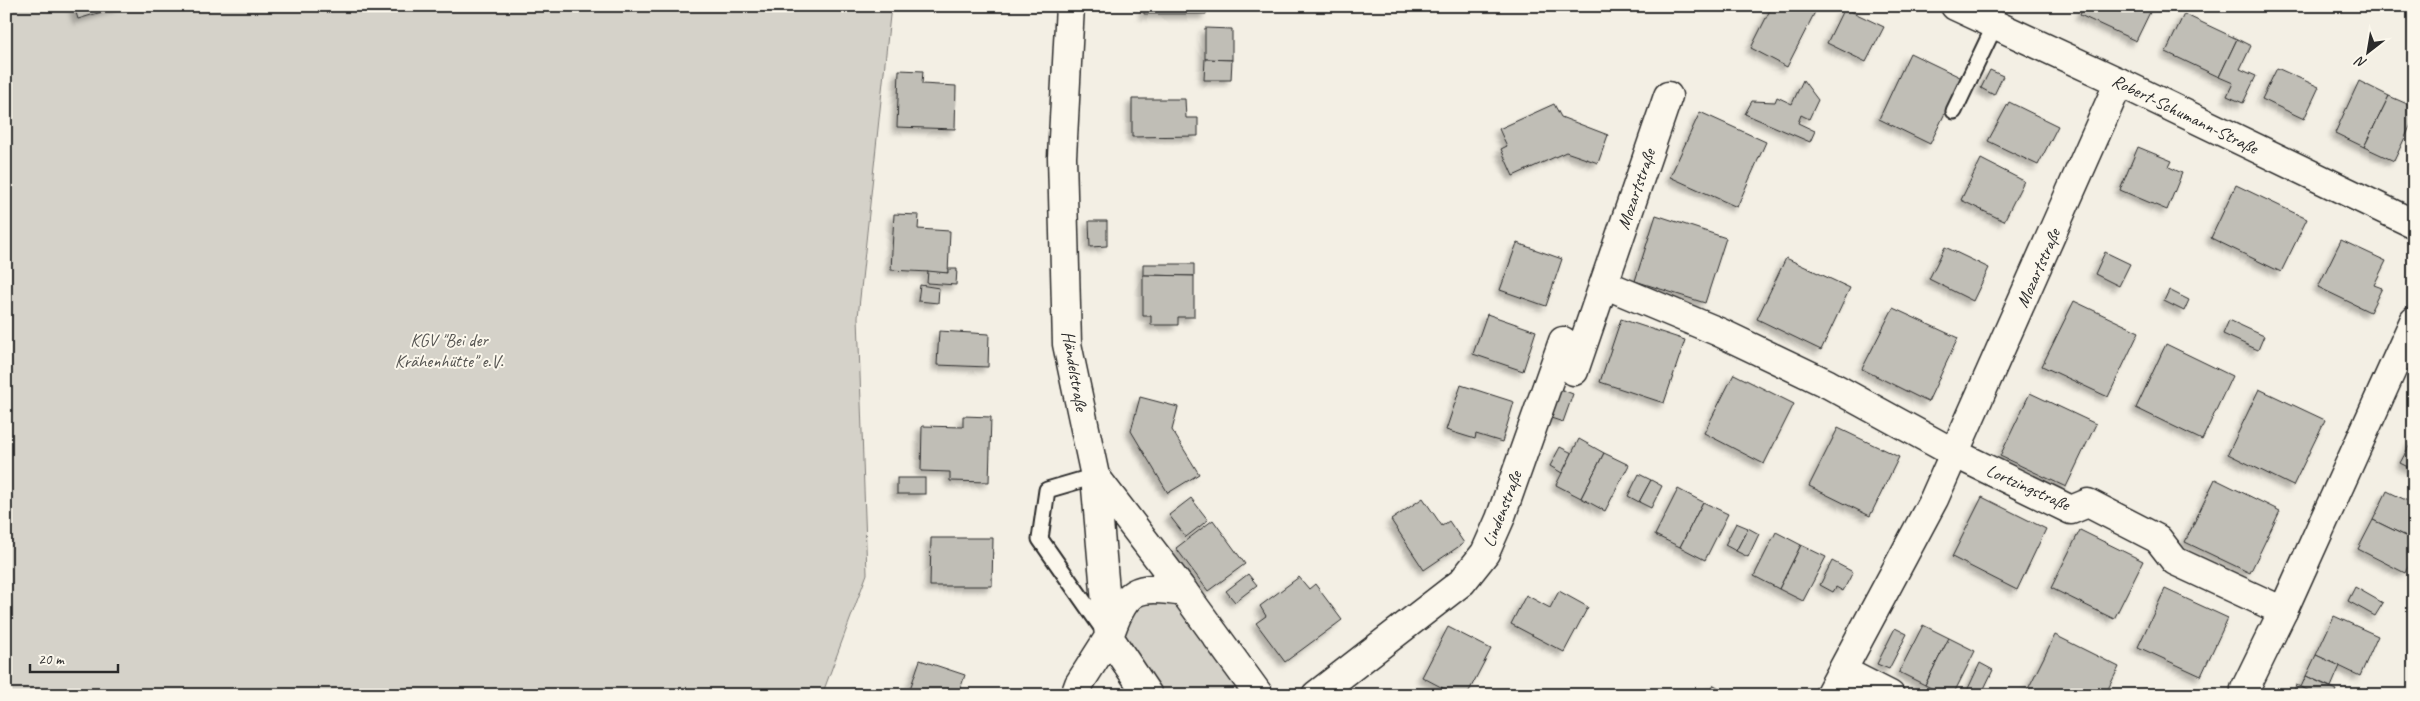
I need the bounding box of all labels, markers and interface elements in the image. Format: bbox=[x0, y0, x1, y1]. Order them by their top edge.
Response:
north arrow bbox=[2342, 28, 2392, 78]
text: N bbox=[2351, 52, 2370, 72]
street label: Robert-Schumann-Straße bbox=[2109, 69, 2262, 159]
street label: Mozartstraße bbox=[1612, 145, 1660, 232]
street label: Mozartstraße bbox=[2011, 224, 2066, 311]
park label: KGV "Bei der Krähenhütte" e.V. bbox=[395, 329, 504, 372]
street label: Händelstraße bbox=[1057, 329, 1093, 414]
street label: Lortzingstraße bbox=[1983, 459, 2074, 516]
street label: Lindenstraße bbox=[1478, 467, 1527, 550]
scale bar bbox=[30, 641, 118, 673]
text: 20 m bbox=[38, 650, 65, 669]

